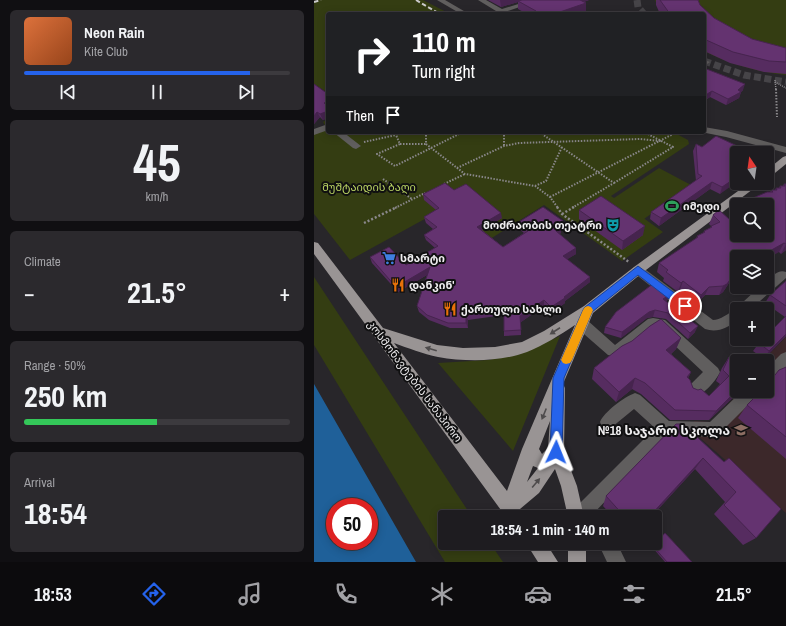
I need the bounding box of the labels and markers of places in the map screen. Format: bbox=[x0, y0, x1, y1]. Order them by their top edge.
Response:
sports icon: იმედი bbox=[664, 198, 680, 214]
place label: იმედი bbox=[683, 199, 720, 213]
theatre icon: მოძრაობის თეატრი bbox=[605, 217, 621, 233]
place label: მოძრაობის თეატრი bbox=[483, 218, 602, 232]
supermarket icon: სმარტი bbox=[381, 250, 397, 266]
place label: სმარტი bbox=[400, 251, 445, 265]
restaurant icon: დანკინ' bbox=[390, 277, 406, 293]
place label: დანკინ' bbox=[409, 278, 455, 292]
pin bbox=[668, 289, 702, 323]
restaurant icon: ქართული სახლი bbox=[442, 301, 458, 317]
place label: ქართული სახლი bbox=[461, 302, 562, 316]
place label: №18 საჯარო სკოლა bbox=[598, 422, 730, 439]
school or university icon: №18 საჯარო სკოლა bbox=[733, 422, 749, 438]

